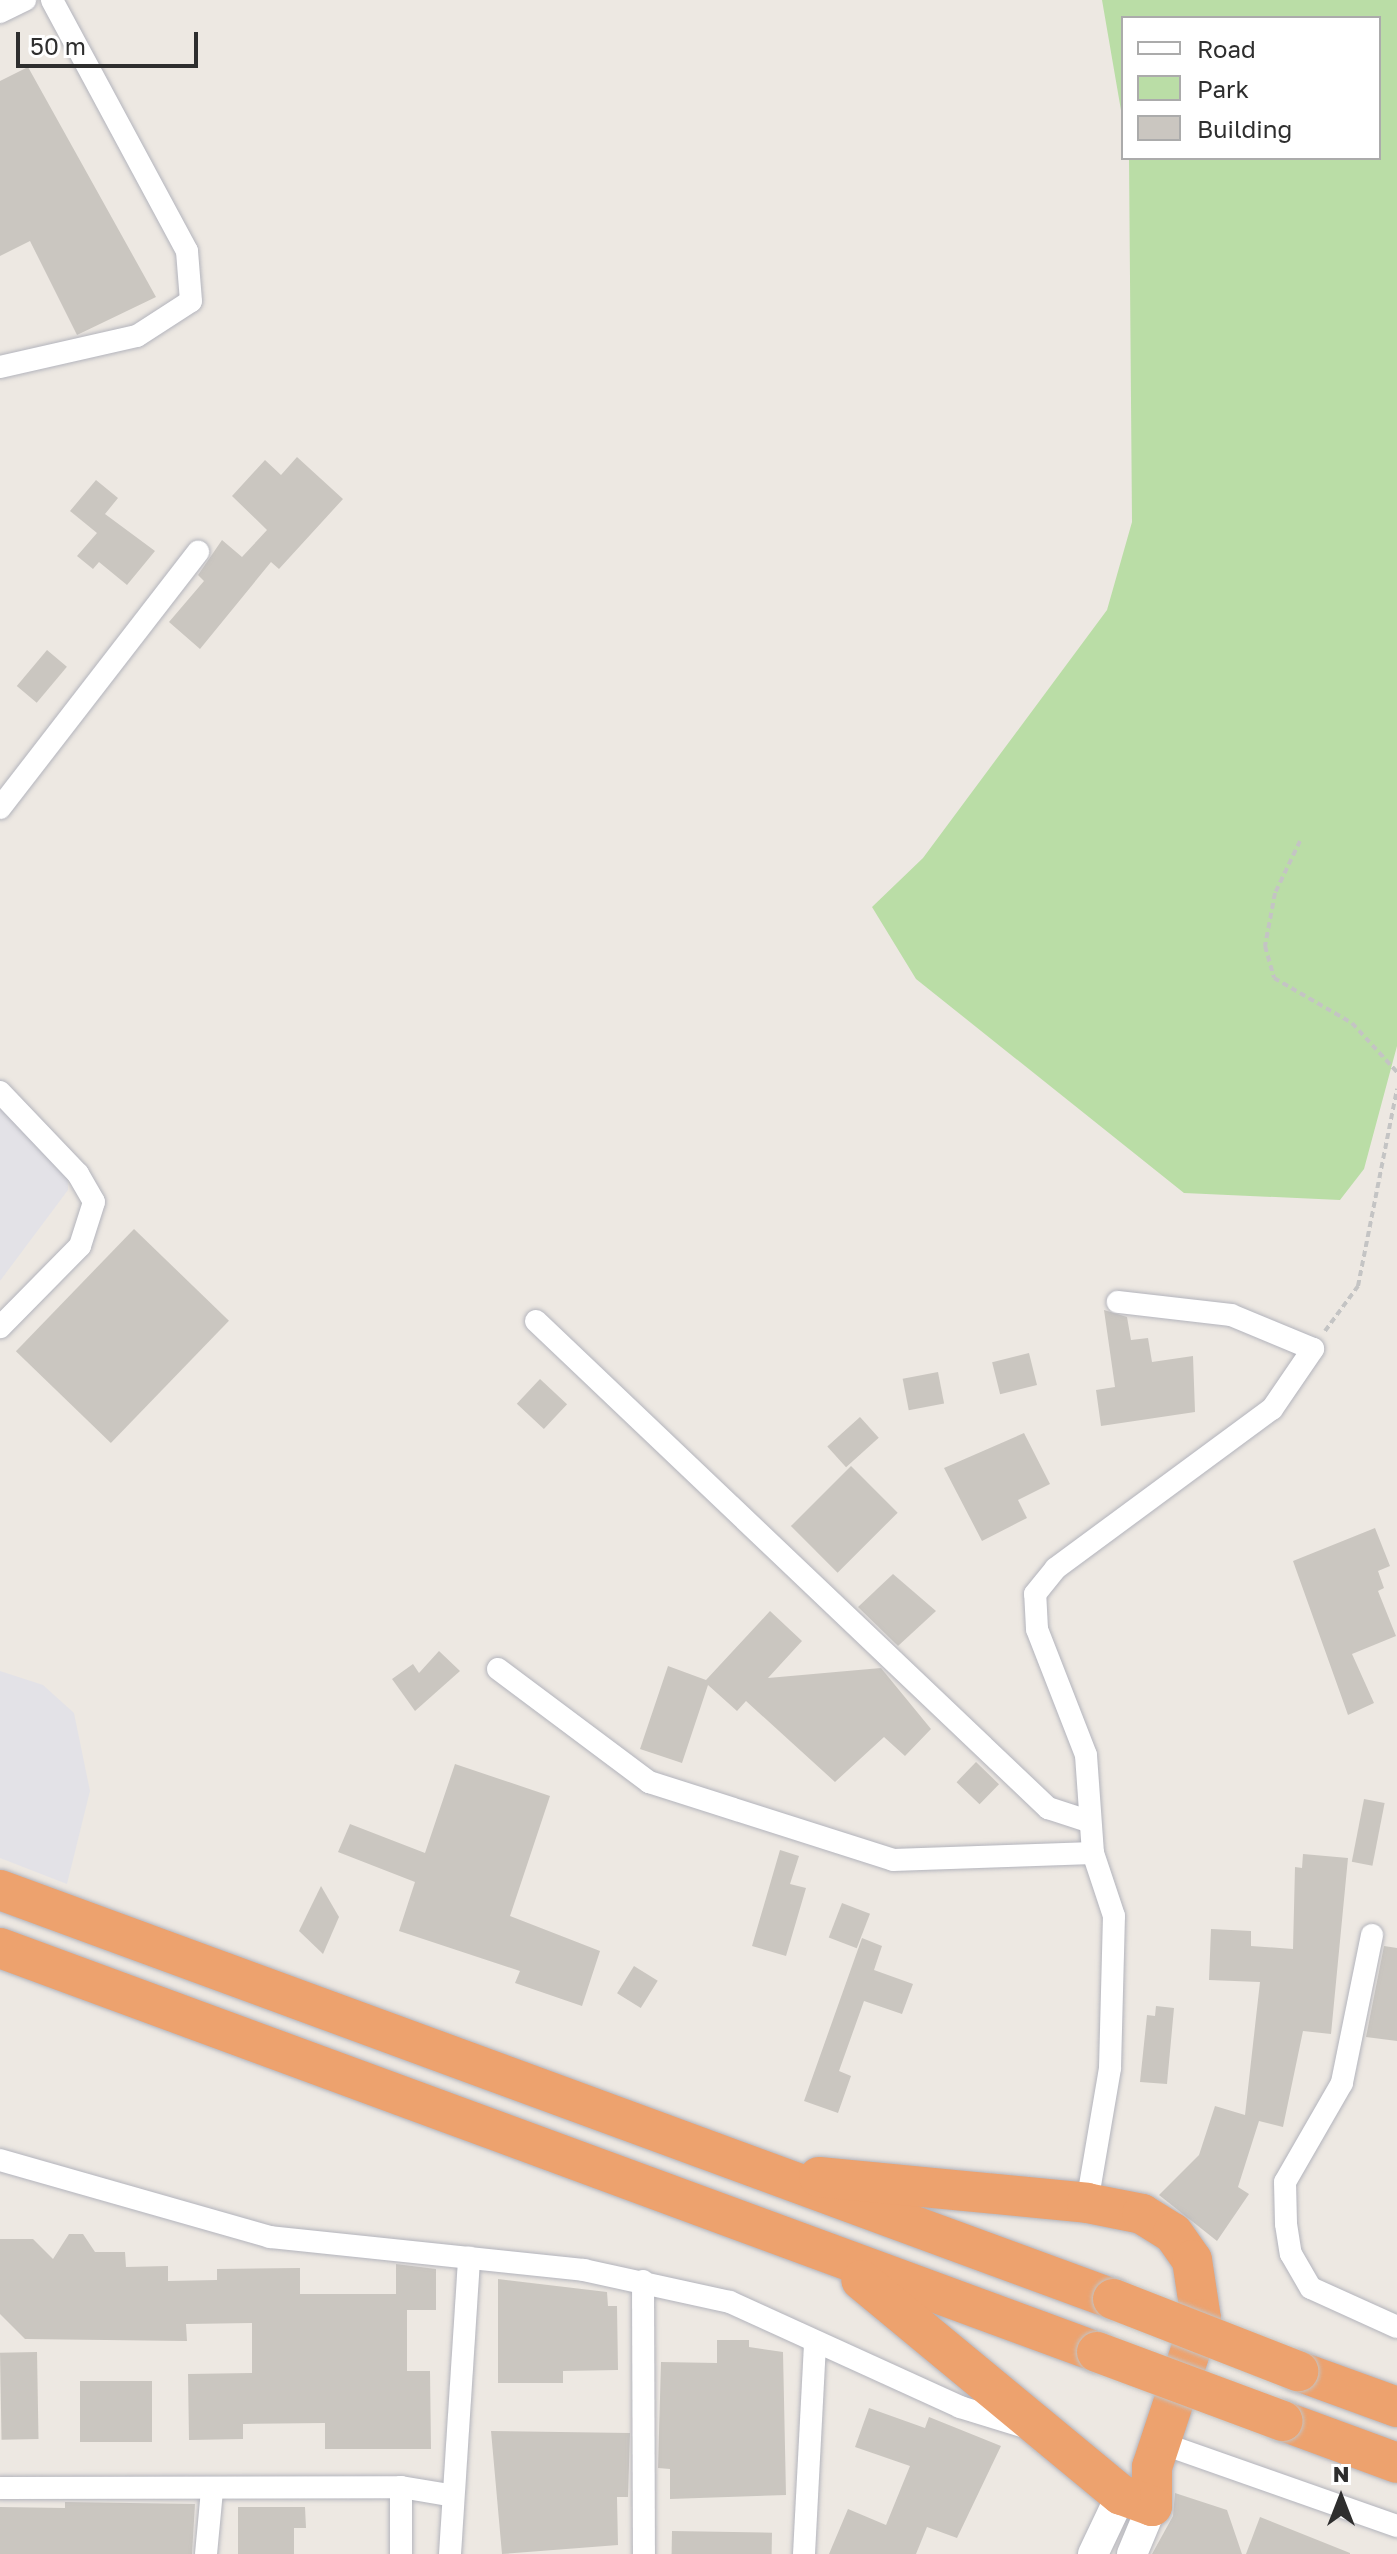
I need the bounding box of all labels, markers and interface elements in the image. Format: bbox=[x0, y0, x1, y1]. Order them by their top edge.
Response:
scale bar bbox=[20, 16, 202, 66]
legend bbox=[1121, 16, 1381, 160]
text: 50 m bbox=[30, 31, 86, 60]
text: Road bbox=[1197, 34, 1256, 63]
text: Park bbox=[1197, 74, 1249, 103]
text: Building bbox=[1197, 114, 1292, 143]
north arrow bbox=[1301, 2458, 1381, 2538]
text: N bbox=[1333, 2460, 1349, 2487]

